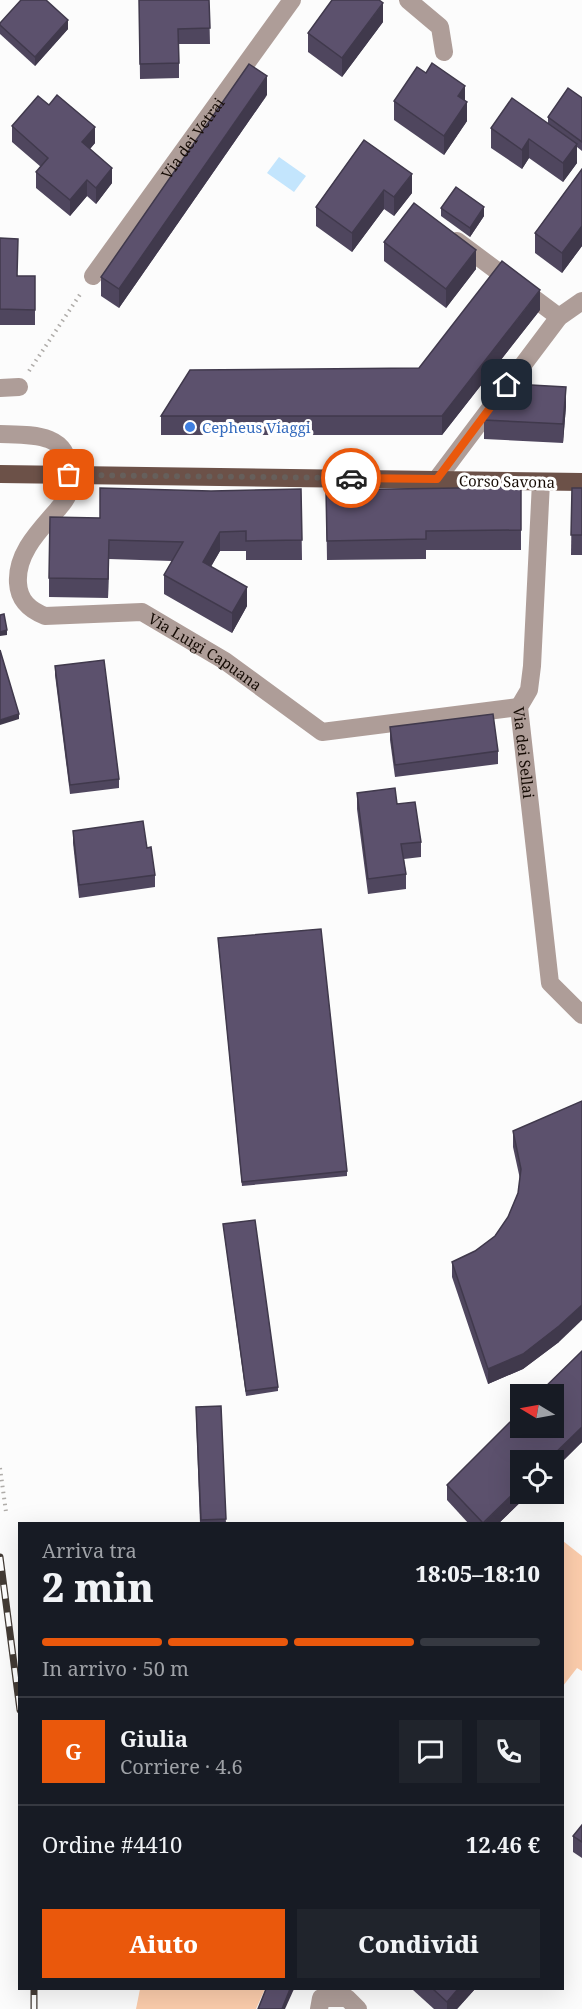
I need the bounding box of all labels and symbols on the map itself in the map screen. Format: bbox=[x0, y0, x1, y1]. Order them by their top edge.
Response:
street label: Via dei Vetrai bbox=[156, 93, 229, 183]
pin bbox=[481, 359, 532, 410]
place label: Cepheus Viaggi bbox=[202, 417, 311, 437]
marker: Cepheus Viaggi bbox=[183, 420, 197, 434]
courier bbox=[321, 448, 381, 508]
pin bbox=[43, 449, 94, 500]
street label: Corso Savona bbox=[459, 470, 555, 492]
street label: Via Luigi Capuana bbox=[145, 608, 266, 695]
street label: Via dei Sellai bbox=[509, 706, 539, 800]
north arrow bbox=[510, 1384, 564, 1438]

